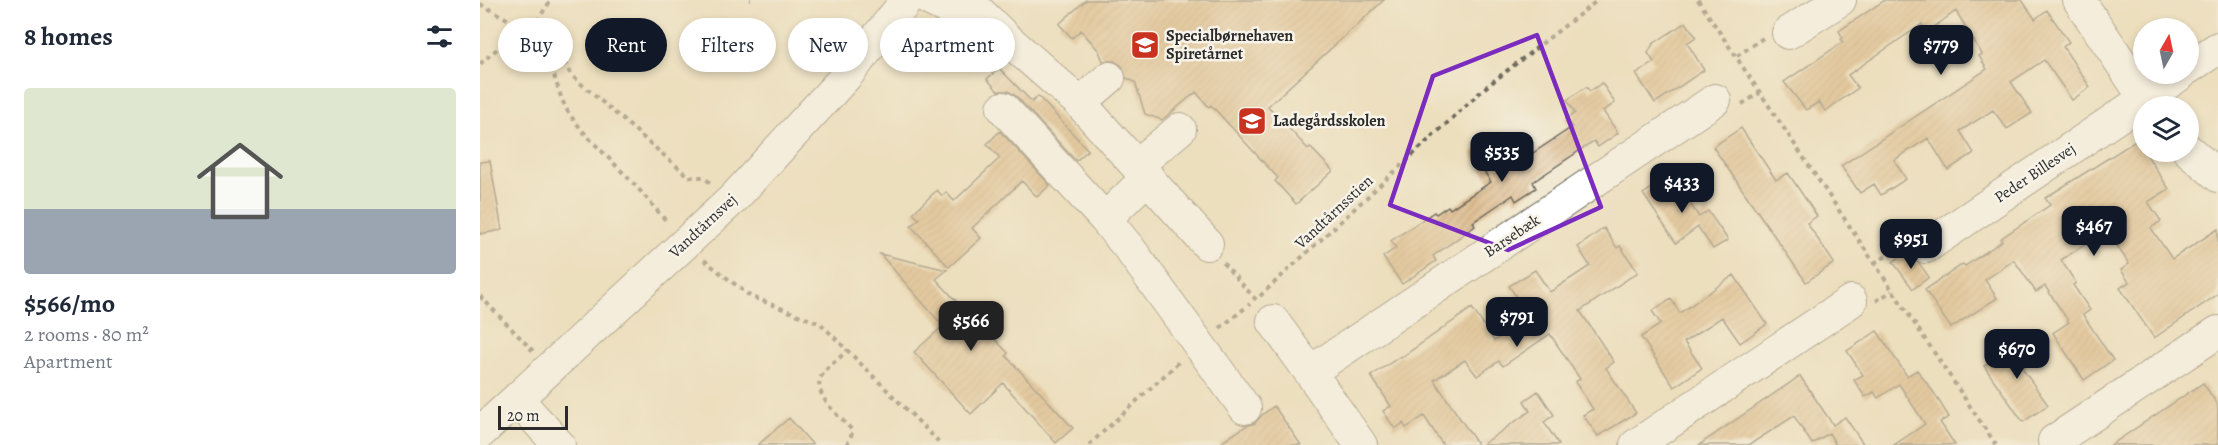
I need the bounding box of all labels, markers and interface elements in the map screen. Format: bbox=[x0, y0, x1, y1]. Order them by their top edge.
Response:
chip: Buy bbox=[498, 18, 573, 72]
chip: Rent bbox=[585, 18, 667, 72]
chip: Filters bbox=[679, 18, 776, 72]
chip: New bbox=[788, 18, 868, 72]
chip: Apartment bbox=[880, 18, 1015, 72]
north arrow bbox=[2133, 18, 2199, 84]
map controls bbox=[2133, 18, 2199, 162]
text: 8 homes bbox=[24, 19, 113, 54]
icon: filters bbox=[423, 20, 456, 53]
place label: Specialbørnehaven Spiretårnet bbox=[1166, 25, 1293, 65]
pin: $779 bbox=[1905, 25, 1977, 76]
school or university icon: Specialbørnehaven Spiretårnet bbox=[1129, 29, 1161, 61]
text: $779 bbox=[1923, 31, 1959, 58]
button: layers bbox=[2133, 96, 2199, 162]
school or university icon: Ladegårdsskolen bbox=[1236, 105, 1268, 137]
place label: Ladegårdsskolen bbox=[1273, 110, 1386, 132]
icon: home bbox=[186, 127, 294, 235]
pin: $535 bbox=[1466, 132, 1538, 183]
text: $535 bbox=[1485, 138, 1520, 165]
street label: Peder Billesvej bbox=[1990, 138, 2080, 208]
pin: $433 bbox=[1646, 163, 1718, 214]
text: $433 bbox=[1664, 169, 1700, 196]
street label: Vandtårnsstien bbox=[1289, 170, 1378, 255]
street label: Vandtårnsvej bbox=[664, 189, 742, 264]
pin: $467 bbox=[2058, 206, 2130, 257]
street label: Barsebæk bbox=[1480, 209, 1544, 263]
text: $467 bbox=[2076, 212, 2112, 239]
pin: $951 bbox=[1875, 219, 1947, 270]
text: $951 bbox=[1894, 225, 1928, 252]
text: $566/mo bbox=[24, 286, 115, 321]
pin: $791 bbox=[1481, 297, 1553, 348]
pin: $566 bbox=[935, 301, 1007, 352]
text: $791 bbox=[1500, 303, 1534, 330]
text: $566 bbox=[953, 307, 989, 334]
text: 2 rooms · 80 m² bbox=[24, 321, 149, 348]
pin: $670 bbox=[1981, 329, 2053, 380]
text: $670 bbox=[1998, 335, 2036, 362]
text: Apartment bbox=[24, 348, 113, 375]
scale bar bbox=[498, 403, 568, 430]
text: 20 m bbox=[507, 405, 540, 427]

